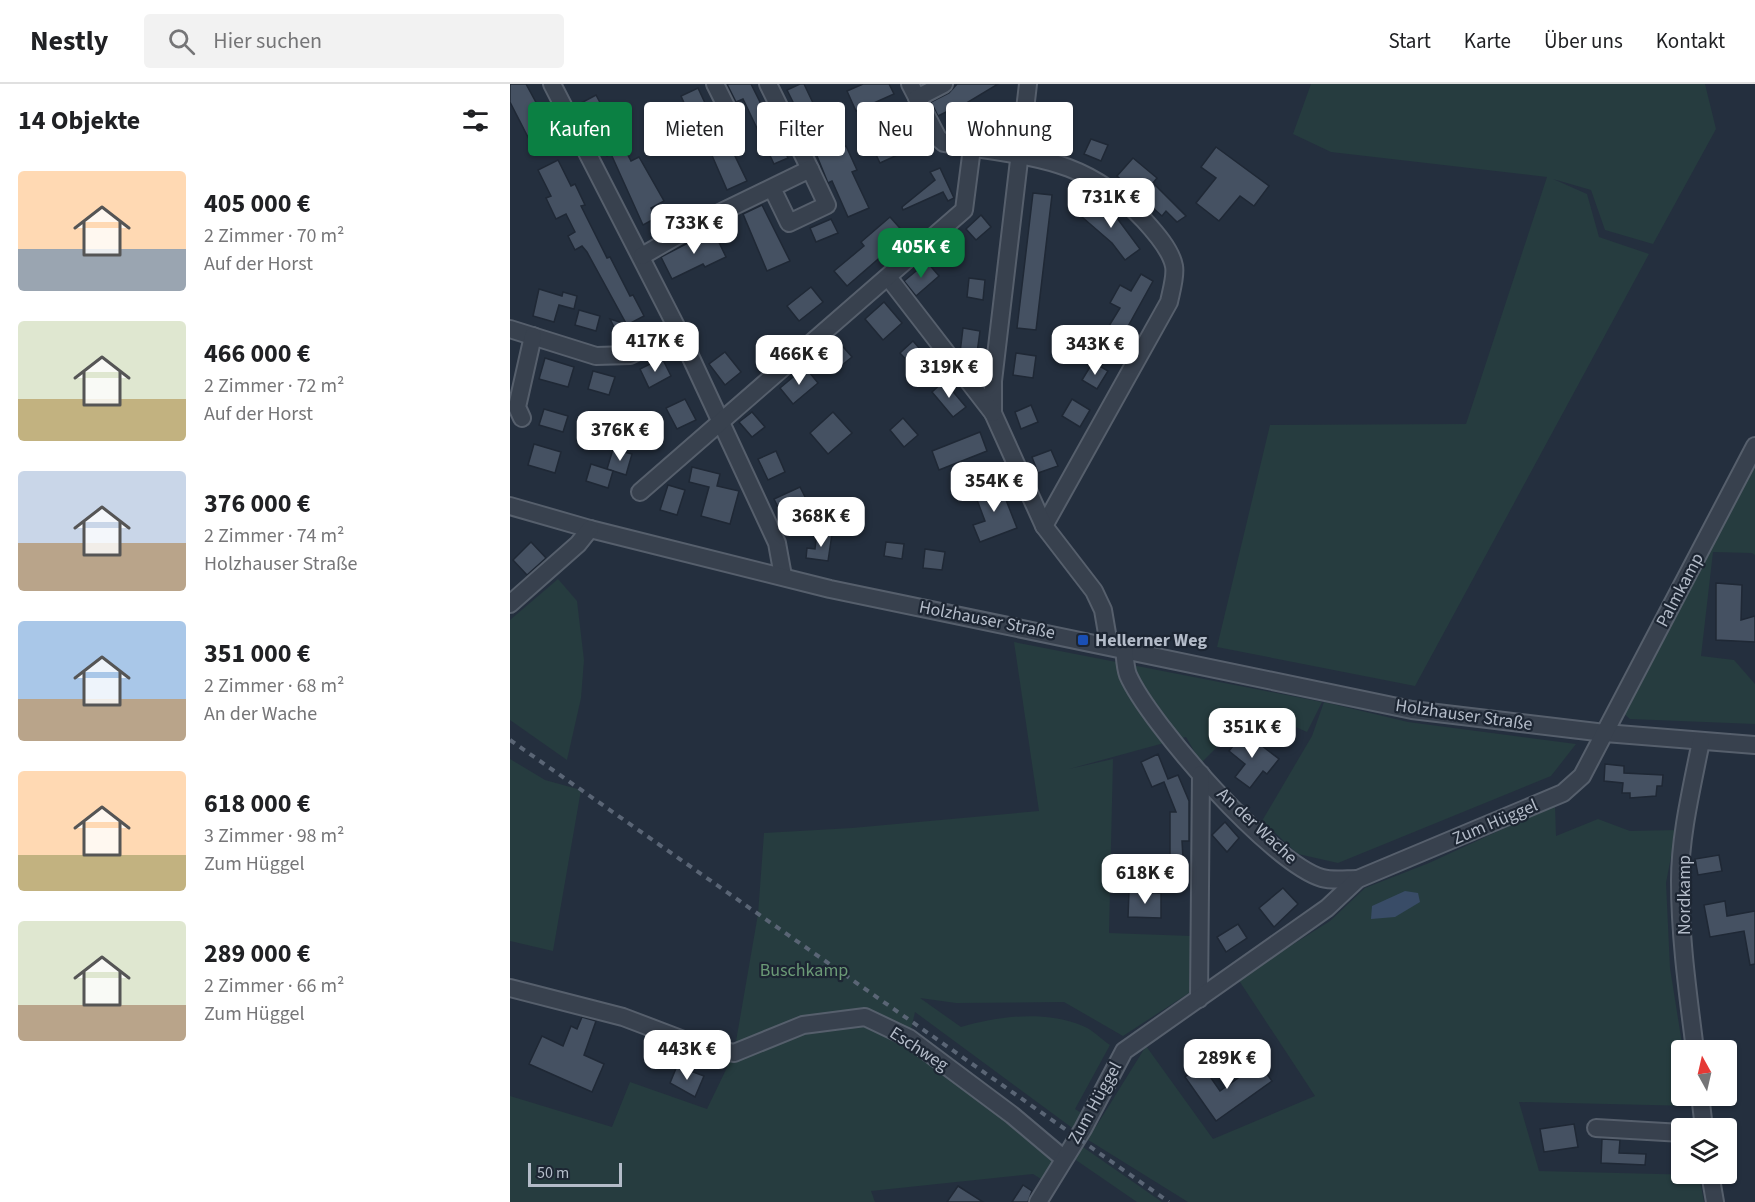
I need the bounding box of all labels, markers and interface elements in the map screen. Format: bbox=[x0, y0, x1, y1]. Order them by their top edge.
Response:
search box bbox=[144, 14, 564, 68]
text: Nestly bbox=[30, 21, 108, 61]
icon: search bbox=[165, 25, 198, 58]
text: Hier suchen bbox=[213, 25, 322, 57]
text: Start bbox=[1388, 26, 1431, 56]
text: Karte bbox=[1464, 26, 1511, 56]
text: Über uns bbox=[1544, 26, 1623, 56]
text: Kontakt bbox=[1656, 26, 1725, 56]
text: 14 Objekte bbox=[18, 102, 140, 139]
chip: Kaufen bbox=[528, 102, 632, 156]
chip: Mieten bbox=[644, 102, 745, 156]
chip: Filter bbox=[757, 102, 845, 156]
chip: Neu bbox=[857, 102, 934, 156]
chip: Wohnung bbox=[946, 102, 1073, 156]
icon: filters bbox=[459, 104, 492, 137]
pin: 731K € bbox=[1062, 178, 1160, 229]
text: 731K € bbox=[1082, 183, 1140, 211]
text: 405 000 € bbox=[204, 185, 311, 222]
icon: home bbox=[66, 195, 138, 267]
pin: 733K € bbox=[645, 204, 743, 255]
text: 733K € bbox=[665, 209, 723, 237]
text: 2 Zimmer · 70 m² bbox=[204, 222, 344, 250]
pin: 405K € bbox=[872, 228, 970, 279]
text: 405K € bbox=[892, 233, 950, 261]
text: Auf der Horst bbox=[204, 250, 313, 278]
pin: 417K € bbox=[606, 322, 704, 373]
pin: 343K € bbox=[1046, 325, 1144, 376]
text: 417K € bbox=[626, 327, 684, 355]
text: 343K € bbox=[1066, 330, 1124, 358]
text: 466 000 € bbox=[204, 335, 311, 372]
pin: 466K € bbox=[750, 335, 848, 386]
text: 466K € bbox=[770, 340, 828, 368]
icon: home bbox=[66, 345, 138, 417]
pin: 319K € bbox=[900, 348, 998, 399]
text: 319K € bbox=[920, 353, 978, 381]
text: 2 Zimmer · 72 m² bbox=[204, 372, 344, 400]
text: Auf der Horst bbox=[204, 400, 313, 428]
pin: 376K € bbox=[571, 411, 669, 462]
text: 376K € bbox=[591, 416, 649, 444]
pin: 354K € bbox=[945, 462, 1043, 513]
text: 354K € bbox=[965, 467, 1023, 495]
text: 376 000 € bbox=[204, 485, 311, 522]
icon: home bbox=[66, 495, 138, 567]
pin: 368K € bbox=[772, 497, 870, 548]
text: 368K € bbox=[792, 502, 850, 530]
text: 2 Zimmer · 74 m² bbox=[204, 522, 344, 550]
street label: Palmkamp bbox=[1650, 548, 1710, 632]
text: Holzhauser Straße bbox=[204, 550, 358, 578]
street label: Holzhauser Straße bbox=[917, 595, 1057, 645]
place label: Hellerner Weg bbox=[1095, 628, 1207, 653]
marker: Hellerner Weg bbox=[1076, 633, 1090, 647]
text: 351 000 € bbox=[204, 635, 311, 672]
icon: home bbox=[66, 645, 138, 717]
text: 2 Zimmer · 68 m² bbox=[204, 672, 344, 700]
street label: Holzhauser Straße bbox=[1394, 693, 1534, 737]
text: An der Wache bbox=[204, 700, 317, 728]
pin: 351K € bbox=[1203, 708, 1301, 759]
text: 351K € bbox=[1223, 713, 1281, 741]
street label: An der Wache bbox=[1211, 782, 1303, 870]
text: 618 000 € bbox=[204, 785, 311, 822]
street label: Zum Hüggel bbox=[1448, 793, 1542, 851]
icon: home bbox=[66, 795, 138, 867]
text: 3 Zimmer · 98 m² bbox=[204, 822, 344, 850]
text: Zum Hüggel bbox=[204, 850, 305, 878]
pin: 618K € bbox=[1096, 854, 1194, 905]
street label: Nordkamp bbox=[1672, 855, 1697, 935]
text: 618K € bbox=[1116, 859, 1174, 887]
text: 289 000 € bbox=[204, 935, 311, 972]
icon: home bbox=[66, 945, 138, 1017]
park label: Buschkamp bbox=[760, 958, 848, 983]
text: 2 Zimmer · 66 m² bbox=[204, 972, 344, 1000]
text: Zum Hüggel bbox=[204, 1000, 305, 1028]
street label: Eschweg bbox=[885, 1021, 953, 1077]
pin: 443K € bbox=[638, 1030, 736, 1081]
text: 443K € bbox=[658, 1035, 716, 1063]
pin: 289K € bbox=[1178, 1039, 1276, 1090]
north arrow bbox=[1671, 1040, 1737, 1106]
map controls bbox=[1671, 1040, 1737, 1184]
text: 289K € bbox=[1198, 1044, 1256, 1072]
street label: Zum Hüggel bbox=[1062, 1057, 1128, 1149]
button: layers bbox=[1671, 1118, 1737, 1184]
scale bar bbox=[528, 1160, 622, 1188]
text: 50 m bbox=[537, 1162, 569, 1184]

